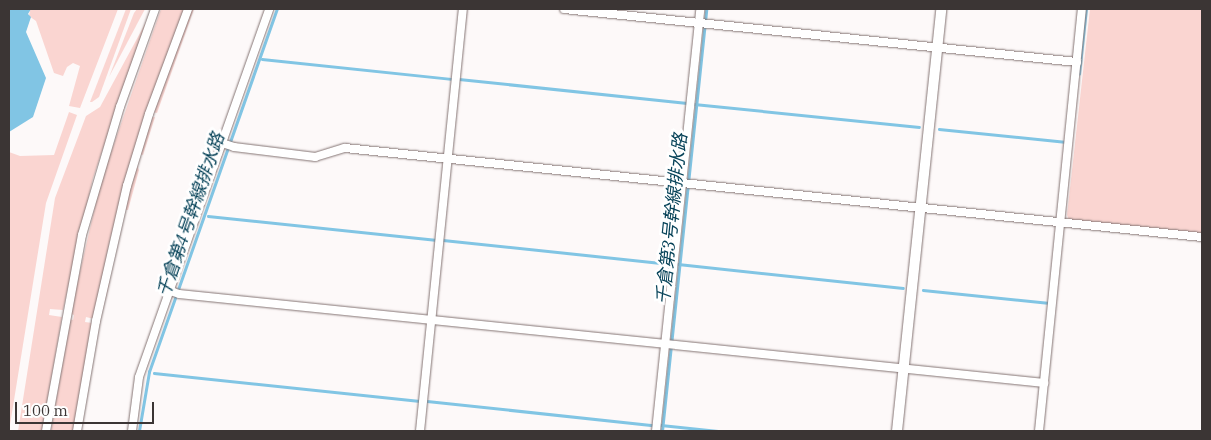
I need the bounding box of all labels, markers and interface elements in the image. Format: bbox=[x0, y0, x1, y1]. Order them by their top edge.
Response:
water label: 千倉第4号幹線排水路 bbox=[153, 130, 229, 300]
water label: 千倉第3号幹線排水路 bbox=[652, 132, 692, 306]
scale bar bbox=[18, 392, 156, 424]
text: 100 m bbox=[23, 401, 68, 420]

